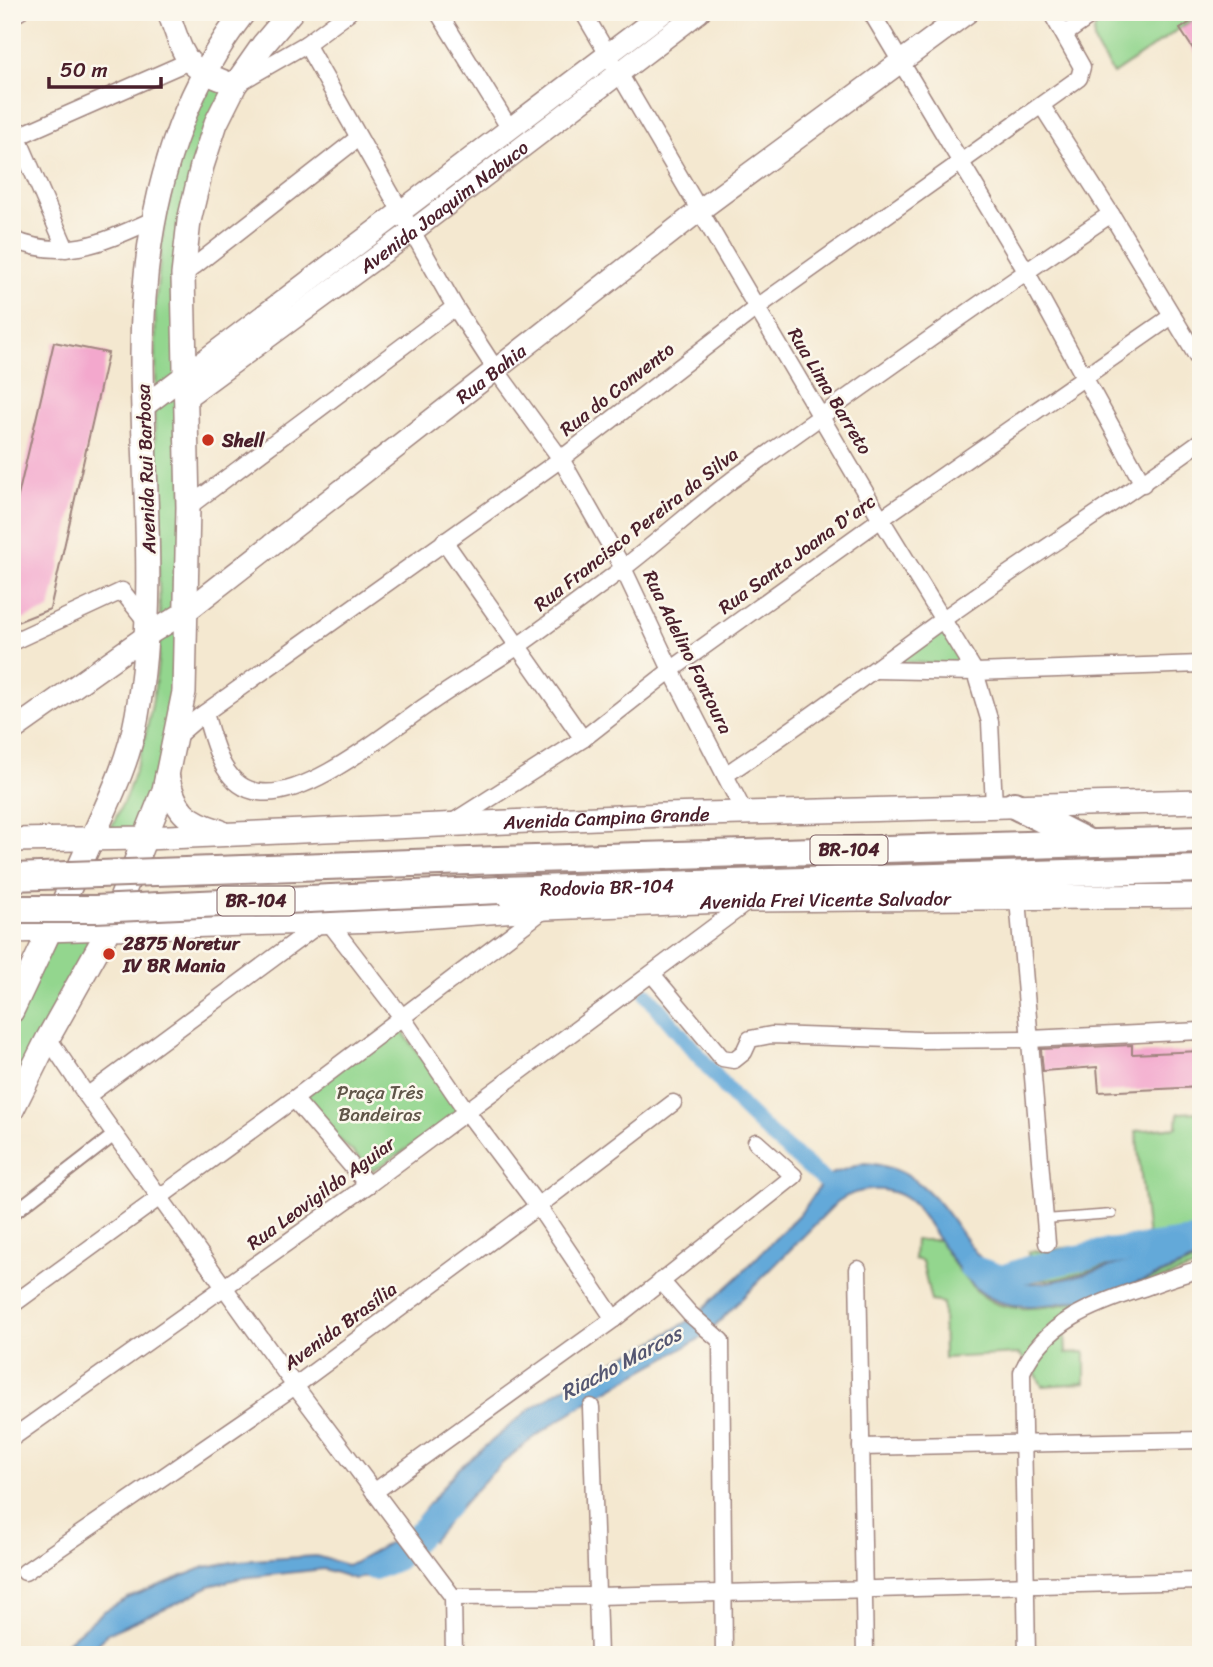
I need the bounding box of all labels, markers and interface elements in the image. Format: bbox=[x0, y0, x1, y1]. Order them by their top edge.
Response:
scale bar bbox=[49, 46, 161, 90]
text: 50 m bbox=[60, 51, 108, 89]
street label: Avenida Joaquim Nabuco bbox=[351, 131, 536, 282]
street label: Rua Lima Barreto bbox=[779, 321, 881, 461]
street label: Rua do Convento bbox=[552, 333, 682, 445]
street label: Rua Bahia bbox=[448, 335, 534, 412]
street label: Avenida Rui Barbosa bbox=[127, 383, 165, 555]
place label: Shell bbox=[221, 424, 265, 457]
marker: Shell bbox=[200, 432, 216, 448]
street label: Rua Francisco Pereira da Silva bbox=[526, 438, 746, 620]
street label: Rua Santa Joana D'arc bbox=[711, 485, 883, 623]
street label: Rua Adelino Fontoura bbox=[634, 564, 742, 740]
street label: Avenida Campina Grande bbox=[502, 797, 710, 839]
road number: BR-104 bbox=[810, 836, 888, 864]
street label: Rodovia BR-104 bbox=[540, 868, 674, 905]
street label: Avenida Frei Vicente Salvador bbox=[698, 882, 952, 919]
road number: BR-104 bbox=[218, 887, 294, 916]
place label: 2875 Noretur IV BR Mania bbox=[122, 927, 241, 982]
marker: 2875 Noretur IV BR Mania bbox=[101, 946, 117, 962]
park label: Praça Três Bandeiras bbox=[337, 1076, 423, 1131]
street label: Rua Leovigildo Aguiar bbox=[239, 1127, 403, 1259]
street label: Avenida Brasília bbox=[275, 1273, 404, 1379]
water label: Riacho Marcos bbox=[553, 1314, 691, 1411]

